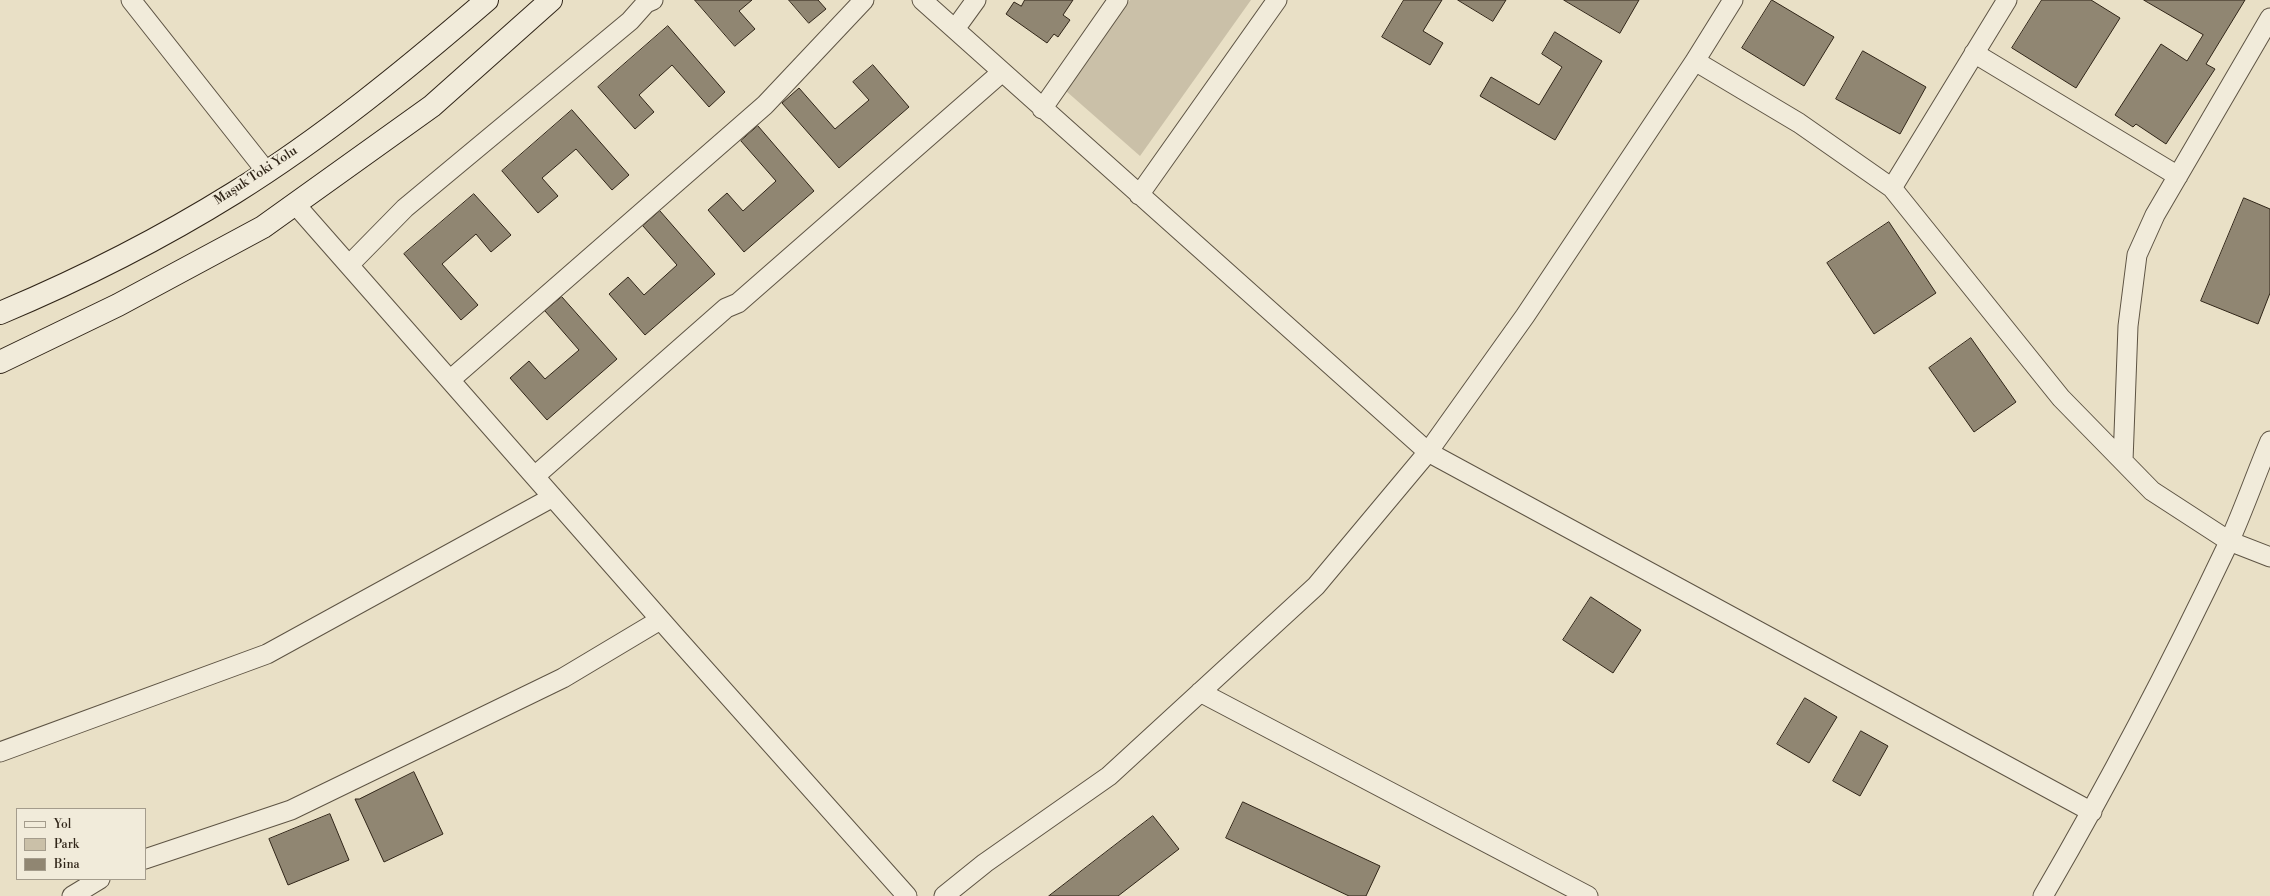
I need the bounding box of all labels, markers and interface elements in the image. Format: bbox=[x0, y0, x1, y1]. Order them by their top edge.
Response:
street label: Maşuk Toki Yolu bbox=[212, 143, 300, 209]
legend bbox=[16, 808, 146, 880]
text: Yol bbox=[54, 817, 71, 832]
text: Park bbox=[54, 837, 79, 852]
text: Bina bbox=[54, 857, 80, 872]

